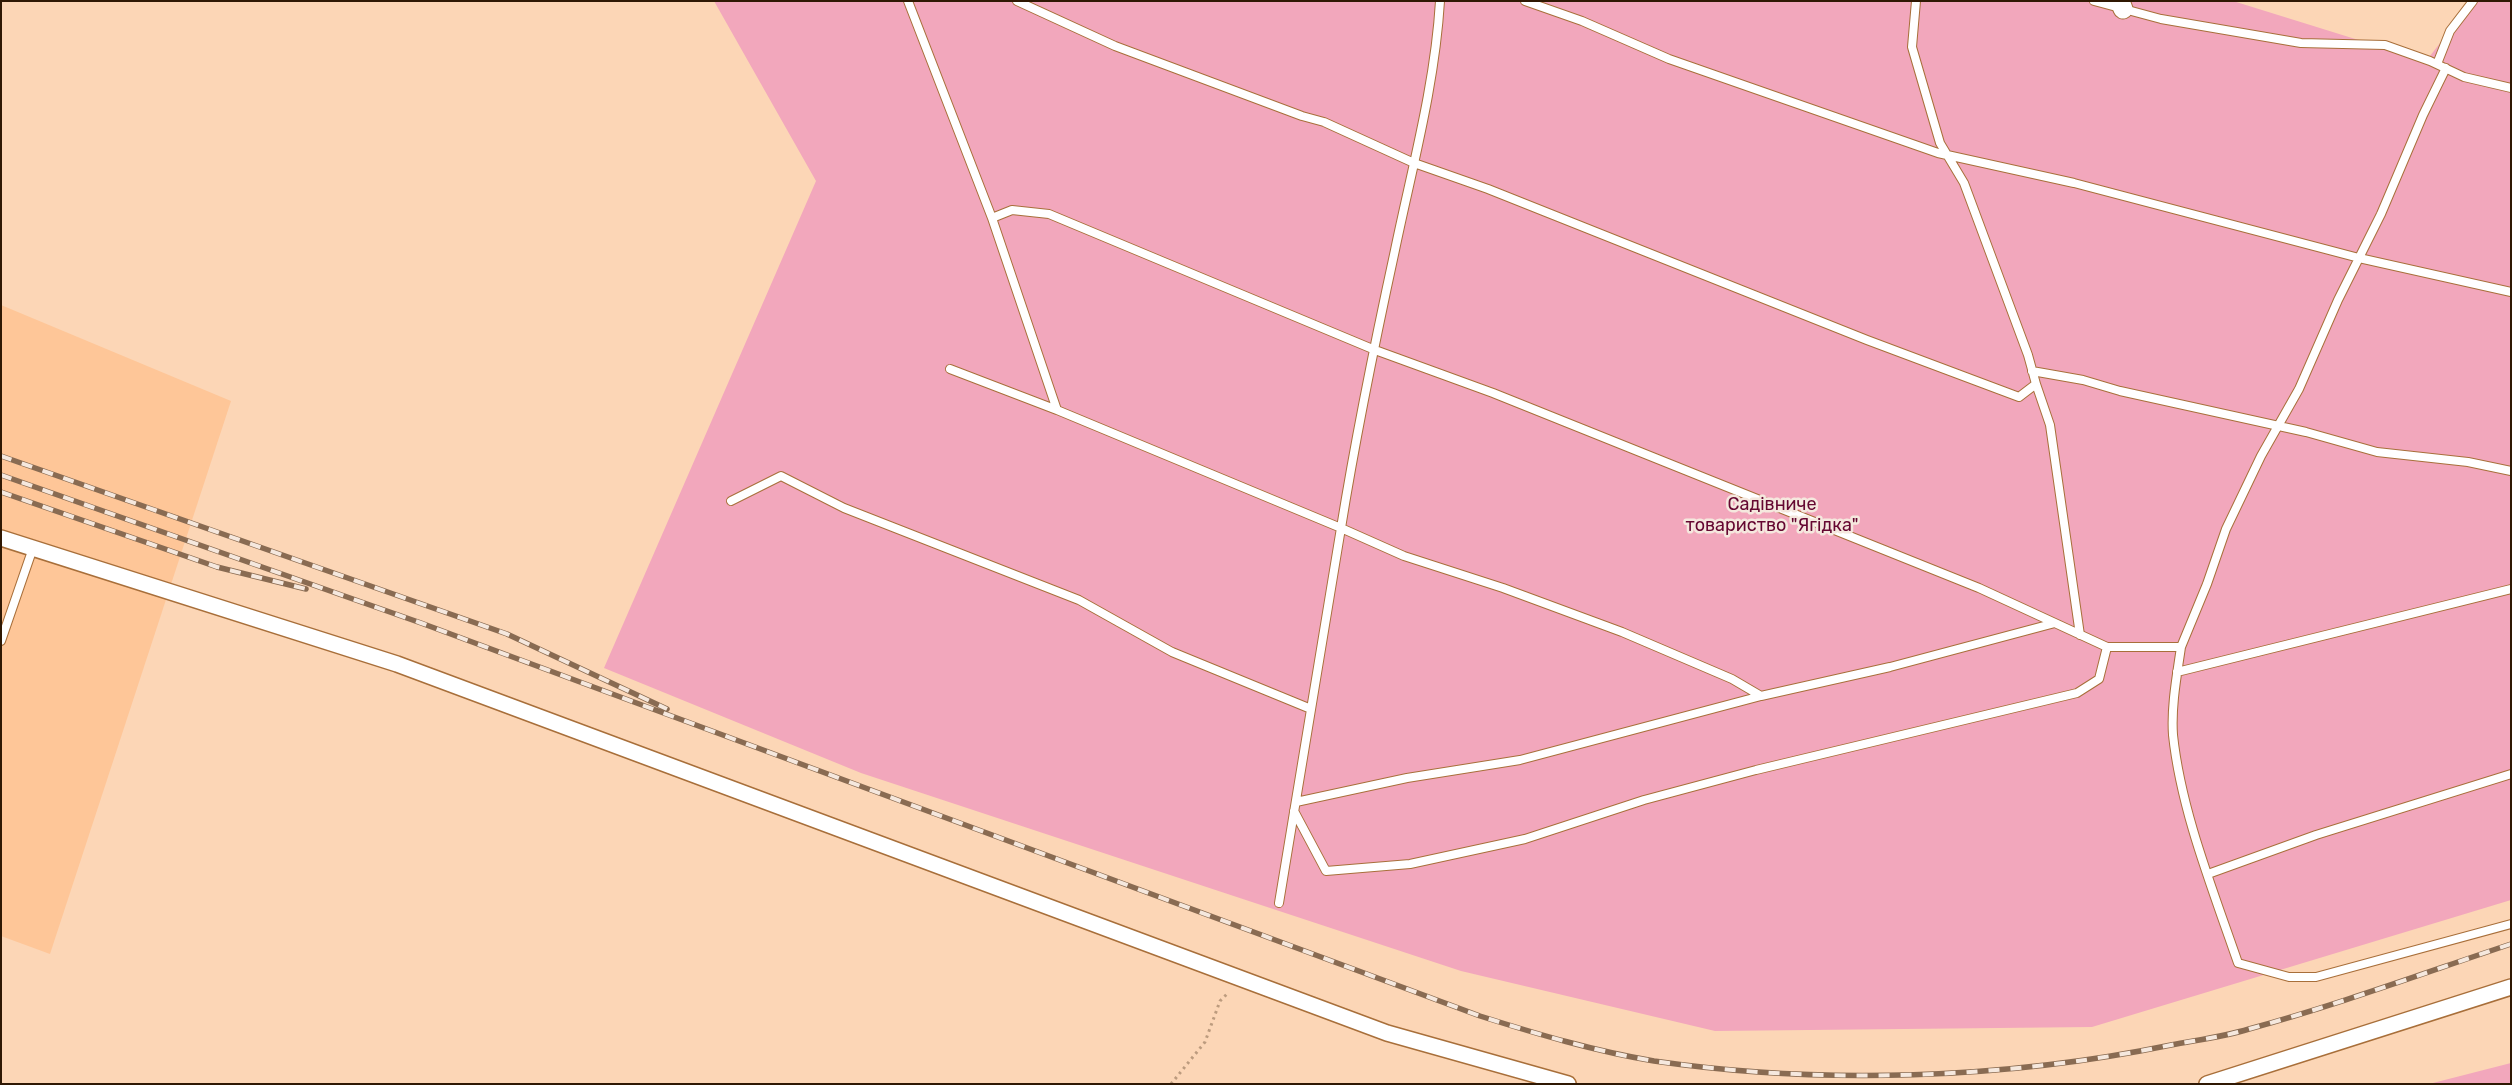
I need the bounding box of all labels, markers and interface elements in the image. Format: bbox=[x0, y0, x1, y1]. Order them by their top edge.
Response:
park label: Садівниче товариство "Ягідка" bbox=[1685, 494, 1859, 536]

